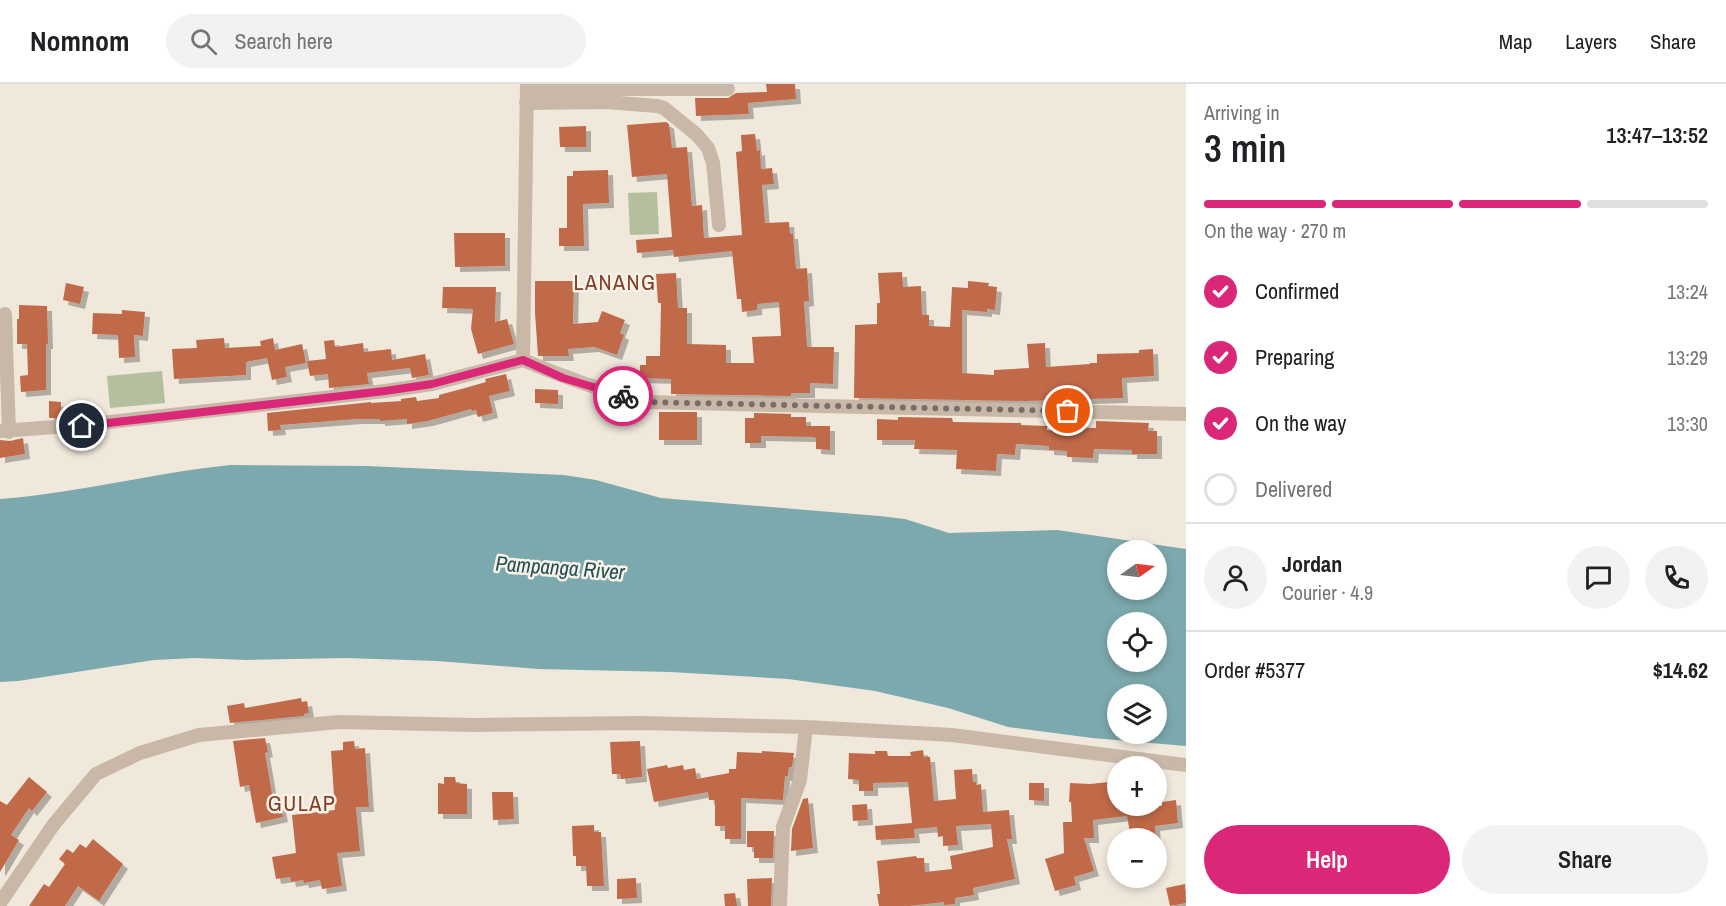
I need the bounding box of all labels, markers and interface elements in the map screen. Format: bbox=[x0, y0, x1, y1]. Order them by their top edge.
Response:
search box bbox=[166, 14, 586, 68]
text: Nomnom bbox=[30, 22, 130, 60]
icon: search bbox=[187, 25, 220, 58]
text: Search here bbox=[235, 26, 333, 56]
text: Map bbox=[1499, 27, 1532, 56]
text: Layers bbox=[1565, 27, 1617, 56]
text: Share bbox=[1650, 27, 1696, 56]
text: Arriving in bbox=[1204, 99, 1280, 126]
text: 13:47–13:52 bbox=[1606, 120, 1708, 150]
text: 3 min bbox=[1204, 122, 1286, 174]
text: On the way · 270 m bbox=[1204, 217, 1346, 244]
district label: LANANG bbox=[573, 267, 657, 297]
icon: check bbox=[1204, 275, 1237, 308]
text: Confirmed bbox=[1255, 276, 1339, 306]
text: 13:24 bbox=[1667, 278, 1708, 305]
icon: check bbox=[1204, 341, 1237, 374]
text: Preparing bbox=[1255, 342, 1334, 372]
text: 13:29 bbox=[1667, 344, 1708, 371]
courier bbox=[593, 366, 653, 426]
icon: bike bbox=[607, 380, 640, 413]
pin bbox=[1042, 385, 1093, 436]
icon: bag bbox=[1051, 394, 1084, 427]
pin bbox=[56, 400, 107, 451]
icon: check bbox=[1204, 407, 1237, 440]
text: On the way bbox=[1255, 408, 1346, 438]
icon: home bbox=[65, 409, 98, 442]
text: 13:30 bbox=[1667, 410, 1708, 437]
text: Delivered bbox=[1255, 474, 1332, 504]
north arrow bbox=[1107, 540, 1167, 600]
map controls bbox=[1107, 540, 1167, 888]
button: person bbox=[1204, 546, 1267, 609]
button: chat bbox=[1567, 546, 1630, 609]
button: phone bbox=[1645, 546, 1708, 609]
water label: Pampanga River bbox=[495, 549, 627, 587]
text: Jordan bbox=[1282, 549, 1342, 579]
text: Courier · 4.9 bbox=[1282, 579, 1373, 606]
button: locate bbox=[1107, 612, 1167, 672]
text: Order #5377 bbox=[1204, 655, 1305, 685]
text: $14.62 bbox=[1653, 655, 1708, 685]
button: layers bbox=[1107, 684, 1167, 744]
button: + bbox=[1107, 756, 1167, 816]
district label: GULAP bbox=[268, 788, 336, 818]
button: Help bbox=[1204, 825, 1450, 894]
button: Share bbox=[1462, 825, 1708, 894]
button: − bbox=[1107, 828, 1167, 888]

